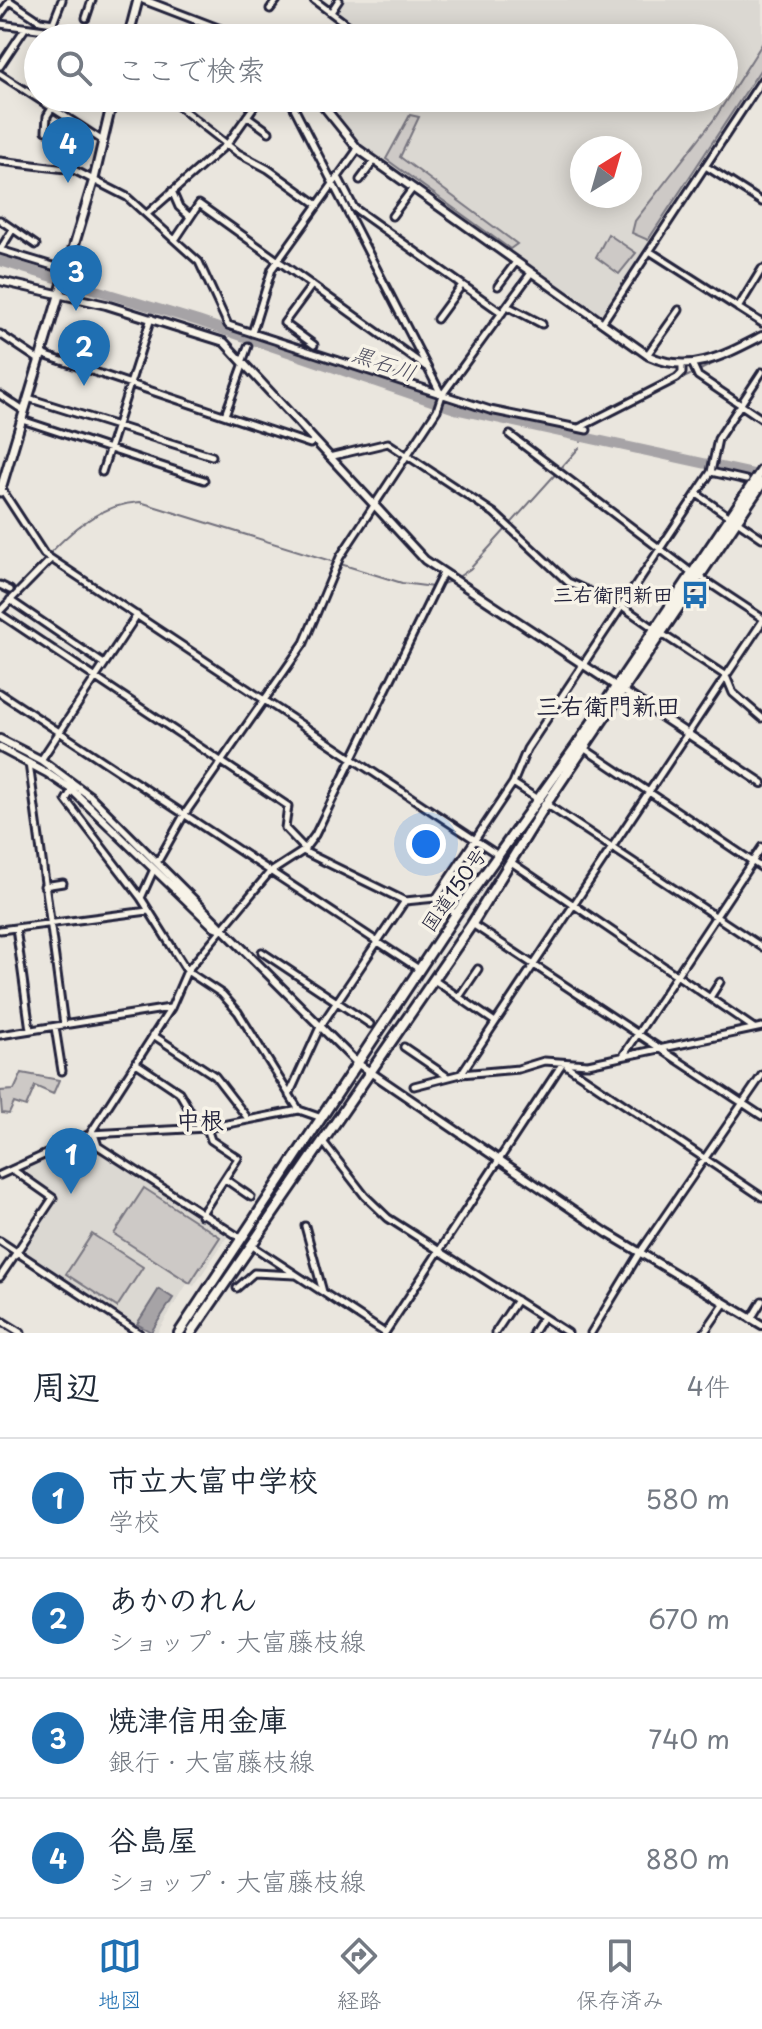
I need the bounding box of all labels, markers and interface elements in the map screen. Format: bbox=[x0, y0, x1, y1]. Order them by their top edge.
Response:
search box bbox=[24, 24, 738, 112]
icon: search bbox=[52, 46, 96, 90]
text: ここで検索 bbox=[116, 46, 266, 91]
pin: 4 bbox=[42, 117, 94, 183]
north arrow bbox=[570, 136, 642, 208]
pin: 3 bbox=[50, 245, 102, 311]
pin: 2 bbox=[58, 320, 110, 386]
water label: 黒石川 bbox=[348, 335, 421, 388]
place label: 三右衛門新田 bbox=[553, 579, 673, 609]
bus stop icon: 三右衛門新田 bbox=[680, 580, 710, 610]
district label: 三右衛門新田 bbox=[536, 687, 680, 723]
your location bbox=[406, 824, 446, 864]
street label: 国道150号 bbox=[413, 841, 493, 938]
district label: 中根 bbox=[176, 1101, 224, 1137]
pin: 1 bbox=[45, 1128, 97, 1194]
text: 周辺 bbox=[32, 1359, 100, 1411]
text: 4件 bbox=[687, 1366, 730, 1405]
text: 市立大富中学校 bbox=[108, 1456, 318, 1501]
text: 1 bbox=[52, 1479, 64, 1518]
text: 580 m bbox=[645, 1479, 730, 1518]
text: 学校 bbox=[108, 1501, 160, 1540]
text: あかのれん bbox=[108, 1576, 258, 1621]
text: 2 bbox=[49, 1599, 67, 1638]
text: 670 m bbox=[648, 1599, 730, 1638]
text: ショップ · 大富藤枝線 bbox=[108, 1621, 365, 1660]
text: 焼津信用金庫 bbox=[108, 1696, 288, 1741]
text: 3 bbox=[49, 1719, 67, 1758]
text: 740 m bbox=[648, 1719, 730, 1758]
text: 銀行 · 大富藤枝線 bbox=[108, 1741, 314, 1780]
text: 谷島屋 bbox=[108, 1816, 198, 1861]
text: 4 bbox=[49, 1839, 67, 1878]
text: 880 m bbox=[646, 1839, 730, 1878]
text: ショップ · 大富藤枝線 bbox=[108, 1861, 365, 1900]
tab: 地図 bbox=[98, 1934, 142, 2015]
tab: 経路 bbox=[337, 1934, 381, 2015]
tab: 保存済み bbox=[576, 1934, 664, 2015]

